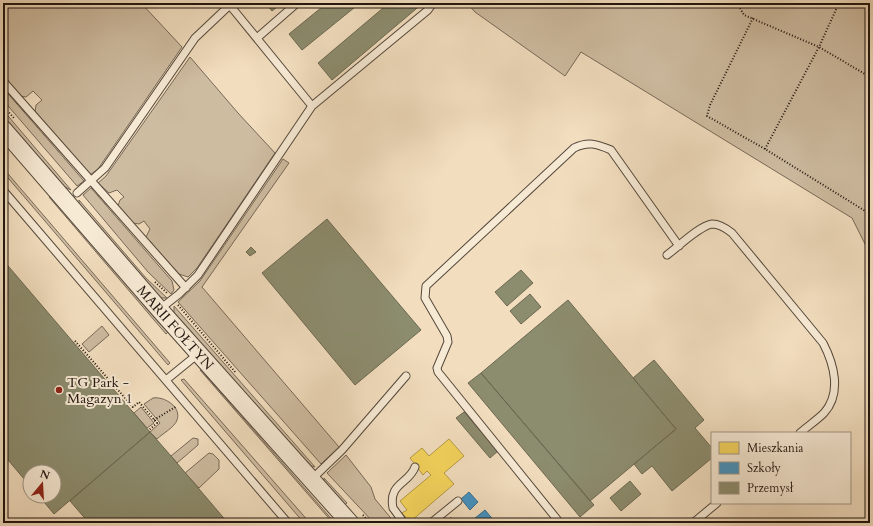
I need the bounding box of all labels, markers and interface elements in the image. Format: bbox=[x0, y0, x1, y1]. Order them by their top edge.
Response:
street label: MARII FOŁTYN bbox=[133, 281, 218, 374]
place label: TG Park - Magazyn 1 bbox=[67, 373, 133, 408]
marker: TG Park - Magazyn 1 bbox=[54, 385, 64, 395]
legend bbox=[711, 432, 851, 504]
text: Mieszkania bbox=[747, 440, 804, 456]
text: Szkoły bbox=[747, 460, 782, 476]
north arrow bbox=[22, 464, 62, 504]
text: N bbox=[38, 466, 52, 484]
text: Przemysł bbox=[747, 480, 794, 496]

